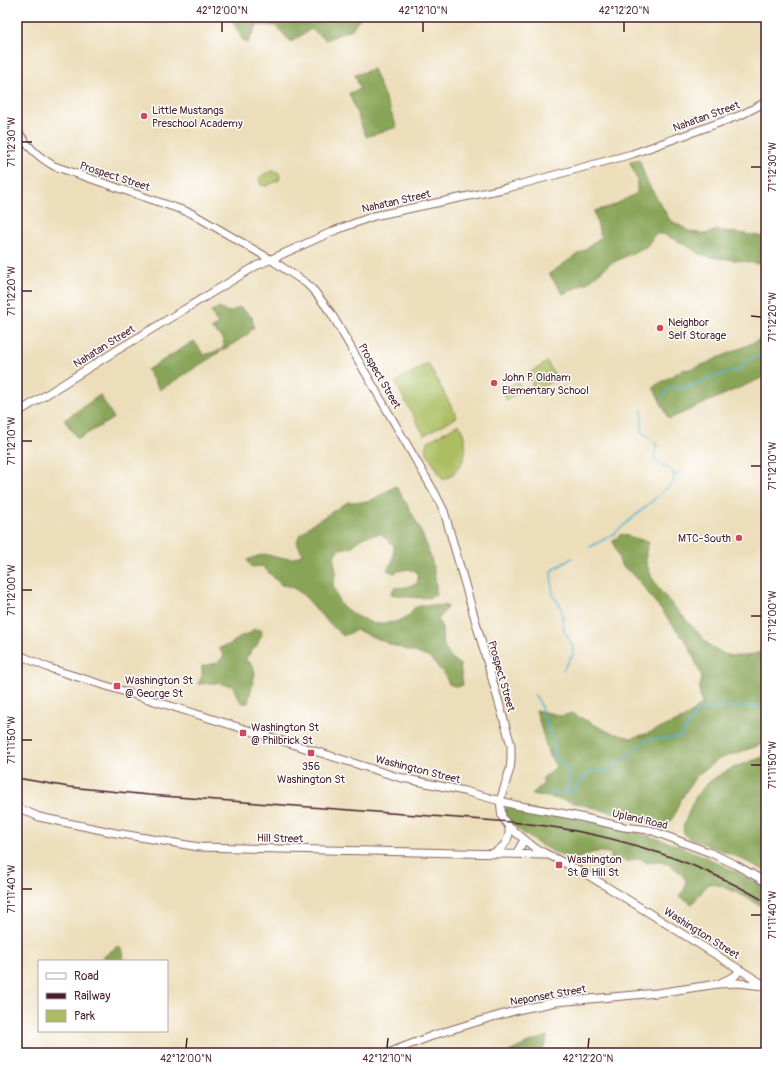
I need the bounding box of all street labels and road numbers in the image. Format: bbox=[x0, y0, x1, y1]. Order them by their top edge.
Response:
street label: Nahatan Street bbox=[671, 98, 742, 135]
street label: Prospect Street bbox=[78, 159, 152, 194]
street label: Nahatan Street bbox=[360, 187, 432, 216]
street label: Nahatan Street bbox=[71, 322, 138, 371]
street label: Prospect Street bbox=[356, 341, 404, 412]
street label: Prospect Street bbox=[485, 639, 518, 714]
street label: Washington Street bbox=[374, 753, 462, 786]
street label: Upland Road bbox=[611, 807, 669, 832]
street label: Hill Street bbox=[257, 832, 304, 845]
street label: Washington Street bbox=[661, 905, 743, 962]
street label: Neponset Street bbox=[509, 982, 588, 1009]

